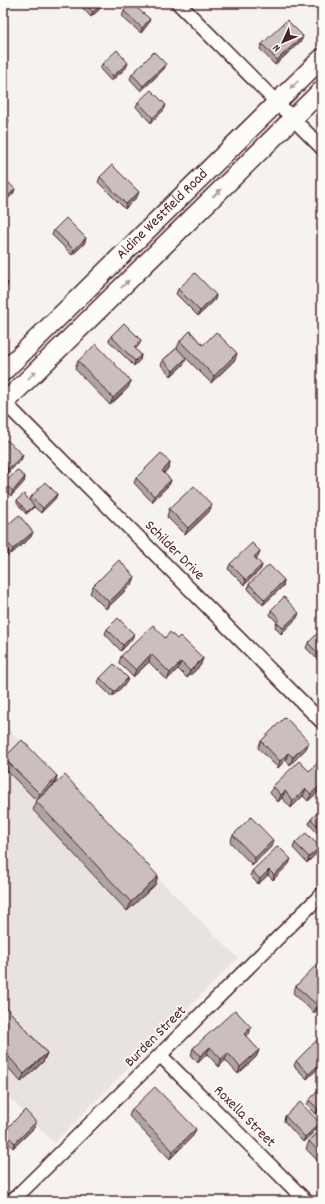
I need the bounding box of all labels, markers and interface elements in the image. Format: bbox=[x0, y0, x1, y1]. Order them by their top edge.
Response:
north arrow bbox=[263, 22, 303, 62]
text: N bbox=[269, 40, 285, 55]
one-way arrow bbox=[289, 80, 299, 90]
street label: Aldine Westfield Road bbox=[112, 164, 214, 265]
one-way arrow bbox=[212, 188, 222, 198]
one-way arrow bbox=[120, 279, 130, 289]
one-way arrow bbox=[27, 370, 37, 380]
street label: Schilder Drive bbox=[139, 516, 209, 586]
street label: Burden Street bbox=[120, 1001, 192, 1073]
street label: Roxella Street bbox=[208, 1081, 280, 1153]

